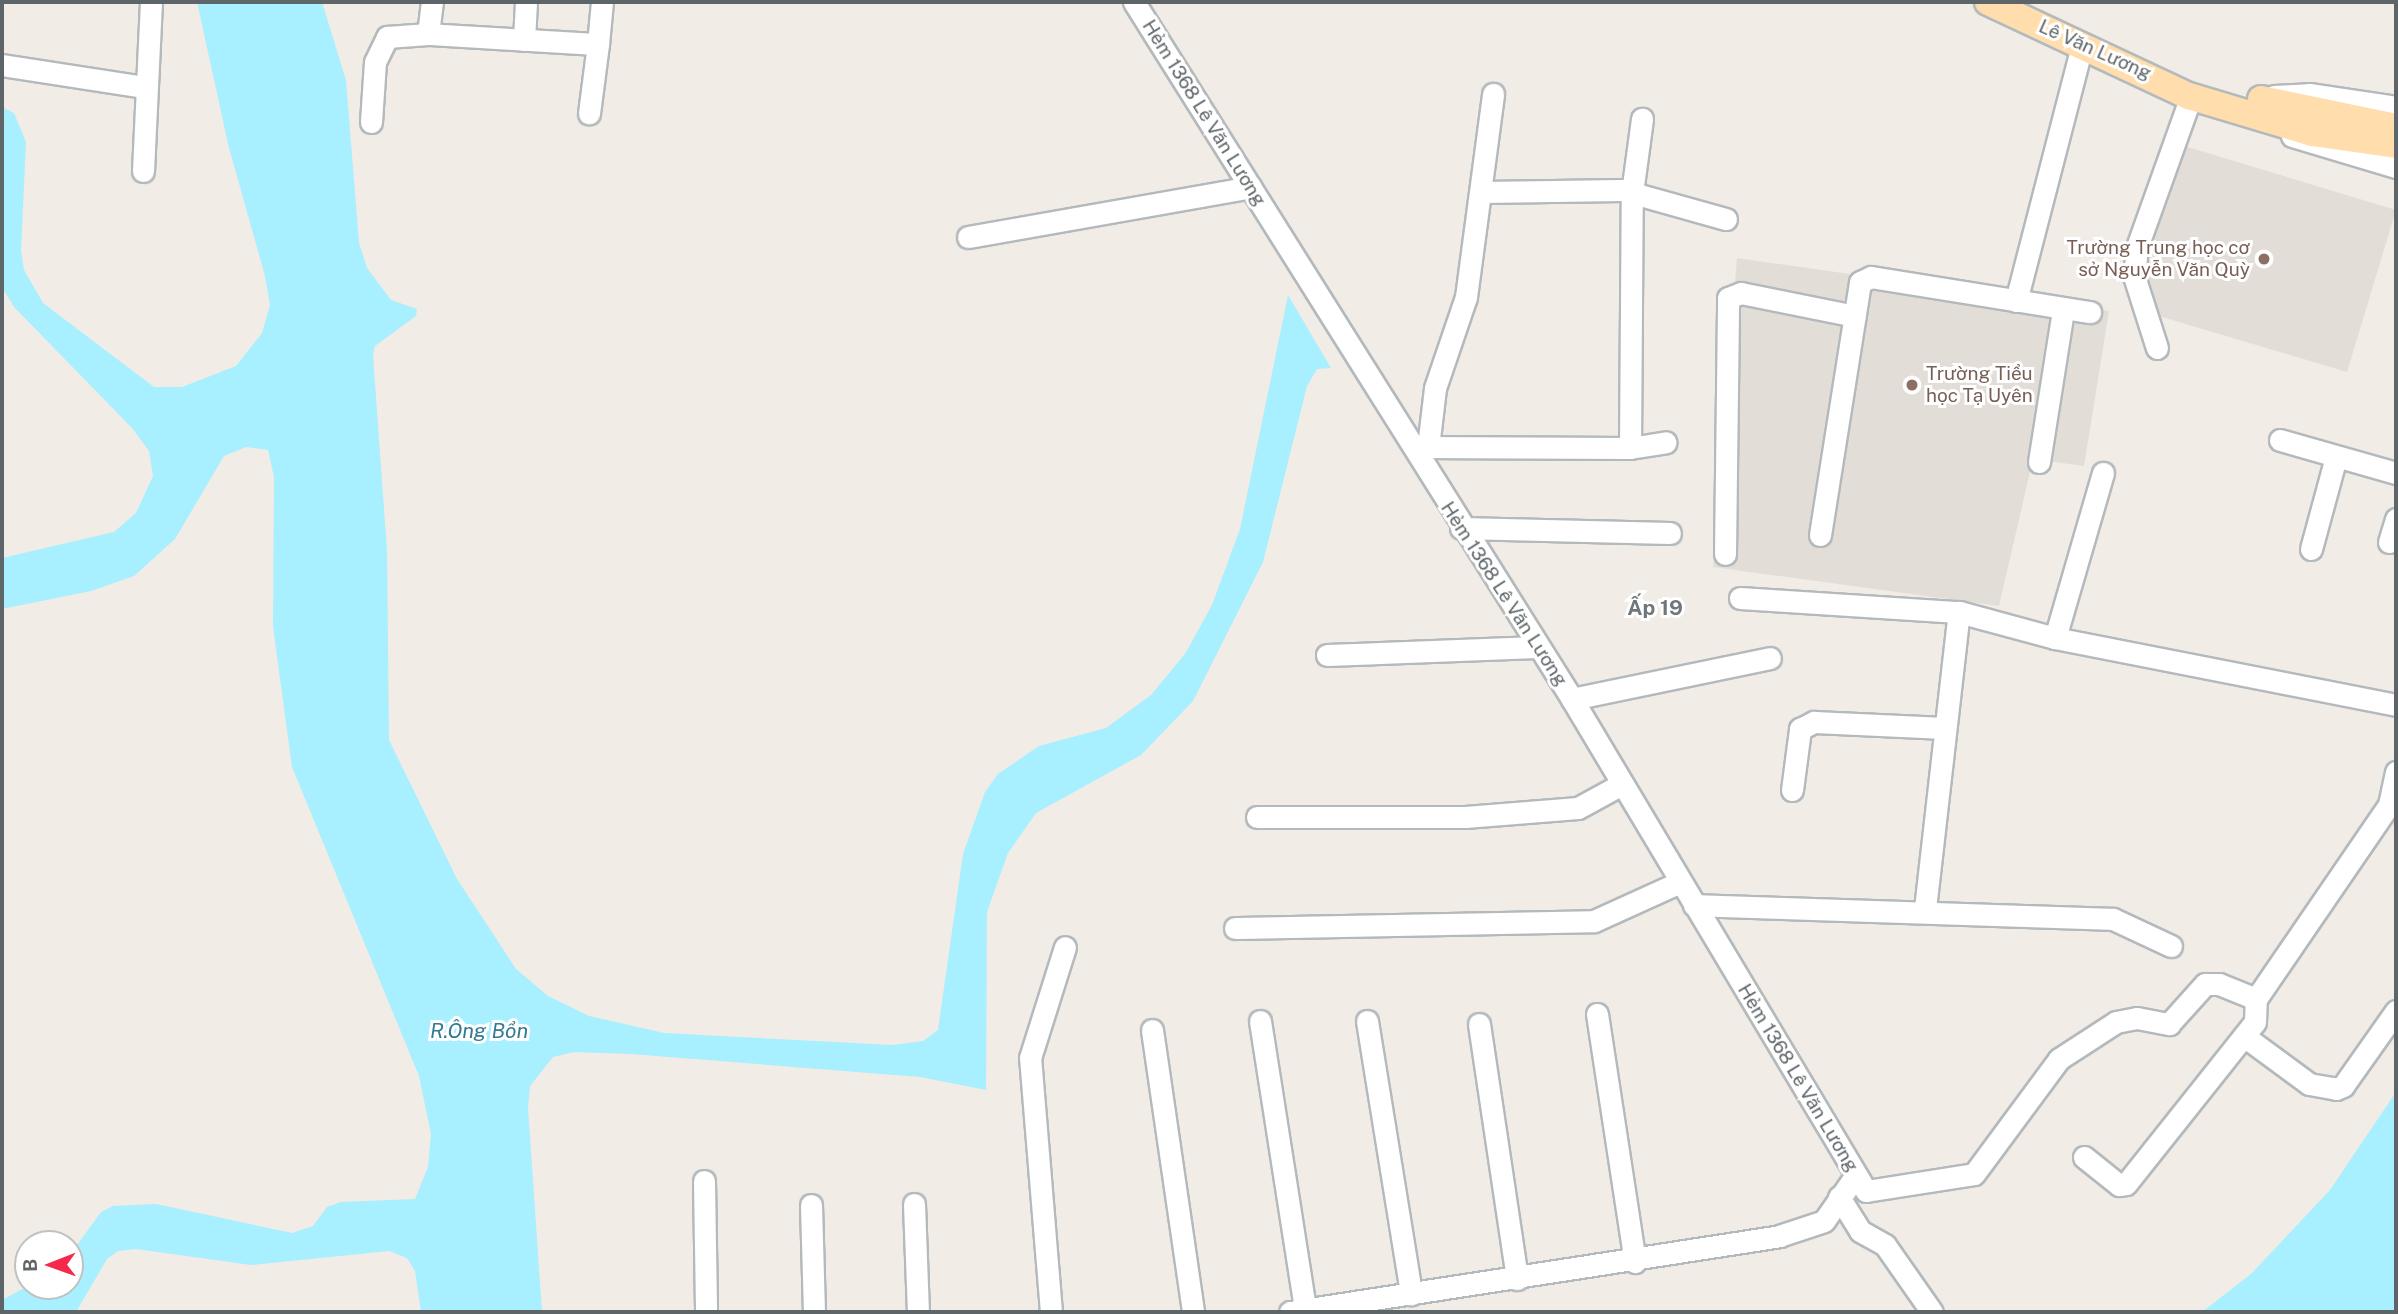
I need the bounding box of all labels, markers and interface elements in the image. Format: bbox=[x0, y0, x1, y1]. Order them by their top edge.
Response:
street label: Lê Văn Lương bbox=[2035, 15, 2155, 85]
street label: Hẻm 1368 Lê Văn Lương bbox=[1137, 16, 1271, 210]
place label: Trường Trung học cơ sở Nguyễn Văn Quỳ bbox=[2066, 237, 2250, 281]
marker: Trường Trung học cơ sở Nguyễn Văn Quỳ bbox=[2256, 251, 2272, 267]
place label: Trường Tiểu học Tạ Uyên bbox=[1926, 363, 2033, 407]
marker: Trường Tiểu học Tạ Uyên bbox=[1904, 377, 1920, 393]
street label: Hẻm 1368 Lê Văn Lương bbox=[1436, 497, 1572, 691]
district label: Ấp 19 bbox=[1627, 595, 1683, 621]
street label: Hẻm 1368 Lê Văn Lương bbox=[1733, 980, 1863, 1176]
water label: R.Ông Bổn bbox=[430, 1018, 528, 1044]
north arrow bbox=[14, 1230, 84, 1300]
text: B bbox=[19, 1259, 41, 1272]

